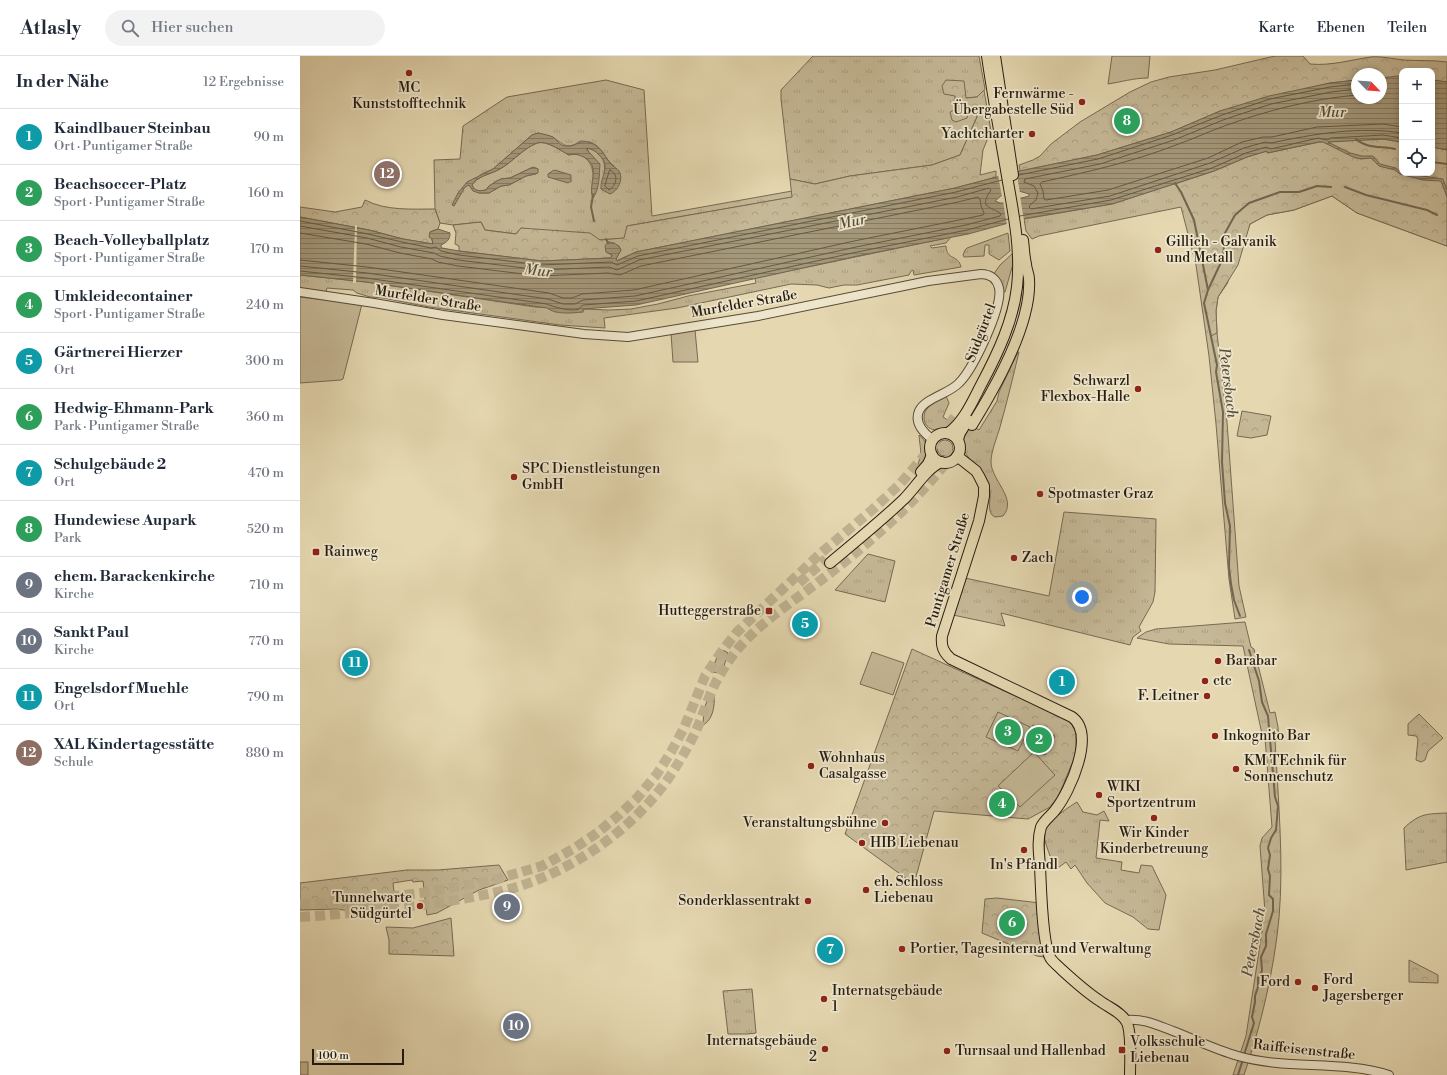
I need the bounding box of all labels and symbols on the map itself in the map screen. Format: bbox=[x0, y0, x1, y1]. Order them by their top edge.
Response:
marker: MC Kunststofftechnik bbox=[404, 68, 414, 78]
north arrow bbox=[1351, 68, 1387, 104]
place label: MC Kunststofftechnik bbox=[352, 79, 467, 113]
place label: Fernwärme - Übergabestelle Süd bbox=[953, 85, 1074, 119]
marker: Fernwärme - Übergabestelle Süd bbox=[1077, 97, 1087, 107]
water label: Mur bbox=[1318, 103, 1347, 122]
pin: 8 bbox=[1114, 106, 1140, 136]
place label: Yachtcharter bbox=[941, 125, 1024, 143]
marker: Yachtcharter bbox=[1027, 129, 1037, 139]
pin: 12 bbox=[374, 159, 400, 189]
water label: Mur bbox=[836, 209, 868, 234]
place label: Gillich - Galvanik und Metall bbox=[1166, 233, 1277, 267]
marker: Gillich - Galvanik und Metall bbox=[1153, 245, 1163, 255]
water label: Mur bbox=[523, 260, 554, 282]
street label: Murfelder Straße bbox=[373, 282, 483, 316]
street label: Murfelder Straße bbox=[689, 286, 799, 322]
street label: Südgürtel bbox=[962, 301, 1000, 365]
water label: Petersbach bbox=[1214, 346, 1242, 420]
place label: Schwarzl Flexbox-Halle bbox=[1041, 372, 1130, 406]
marker: Schwarzl Flexbox-Halle bbox=[1133, 384, 1143, 394]
place label: SPC Dienstleistungen GmbH bbox=[522, 460, 661, 494]
marker: SPC Dienstleistungen GmbH bbox=[509, 472, 519, 482]
place label: Spotmaster Graz bbox=[1048, 485, 1154, 503]
marker: Spotmaster Graz bbox=[1035, 489, 1045, 499]
street label: Puntigamer Straße bbox=[922, 510, 974, 630]
place label: Rainweg bbox=[324, 543, 379, 561]
marker: Rainweg bbox=[311, 547, 321, 557]
place label: Zach bbox=[1022, 549, 1054, 567]
marker: Zach bbox=[1009, 553, 1019, 563]
your location bbox=[1072, 587, 1092, 607]
place label: Hutteggerstraße bbox=[658, 602, 761, 620]
marker: Hutteggerstraße bbox=[764, 606, 774, 616]
pin: 5 bbox=[792, 609, 818, 639]
pin: 11 bbox=[342, 648, 368, 678]
place label: Barabar bbox=[1225, 652, 1277, 670]
marker: Barabar bbox=[1213, 656, 1223, 666]
pin: 1 bbox=[1049, 667, 1075, 697]
place label: ctc bbox=[1213, 672, 1232, 690]
marker: ctc bbox=[1200, 676, 1210, 686]
place label: F. Leitner bbox=[1138, 687, 1199, 705]
marker: F. Leitner bbox=[1202, 691, 1212, 701]
pin: 3 bbox=[995, 717, 1021, 747]
pin: 2 bbox=[1026, 725, 1052, 755]
place label: Inkognito Bar bbox=[1223, 727, 1310, 745]
marker: Inkognito Bar bbox=[1210, 731, 1220, 741]
place label: Wohnhaus Casalgasse bbox=[818, 749, 887, 783]
place label: KM TEchnik für Sonnenschutz bbox=[1244, 752, 1347, 786]
marker: Wohnhaus Casalgasse bbox=[806, 761, 816, 771]
marker: KM TEchnik für Sonnenschutz bbox=[1231, 764, 1241, 774]
place label: WIKI Sportzentrum bbox=[1106, 778, 1196, 812]
pin: 4 bbox=[989, 789, 1015, 819]
marker: WIKI Sportzentrum bbox=[1094, 790, 1104, 800]
marker: Wir Kinder Kinderbetreuung bbox=[1149, 813, 1159, 823]
place label: Veranstaltungsbühne bbox=[742, 814, 877, 832]
marker: Veranstaltungsbühne bbox=[880, 818, 890, 828]
place label: Wir Kinder Kinderbetreuung bbox=[1100, 824, 1209, 858]
place label: HIB Liebenau bbox=[870, 834, 959, 852]
marker: HIB Liebenau bbox=[857, 838, 867, 848]
marker: In's Pfandl bbox=[1019, 845, 1029, 855]
place label: In's Pfandl bbox=[990, 856, 1058, 874]
place label: eh. Schloss Liebenau bbox=[874, 873, 943, 907]
marker: eh. Schloss Liebenau bbox=[861, 885, 871, 895]
place label: Tunnelwarte Südgürtel bbox=[332, 889, 412, 923]
pin: 9 bbox=[494, 892, 520, 922]
place label: Sonderklassentrakt bbox=[678, 892, 800, 910]
marker: Sonderklassentrakt bbox=[803, 896, 813, 906]
marker: Tunnelwarte Südgürtel bbox=[415, 901, 425, 911]
water label: Petersbach bbox=[1238, 905, 1270, 979]
pin: 6 bbox=[999, 908, 1025, 938]
pin: 7 bbox=[817, 935, 843, 965]
place label: Portier, Tagesinternat und Verwaltung bbox=[910, 940, 1152, 958]
marker: Portier, Tagesinternat und Verwaltung bbox=[897, 944, 907, 954]
place label: Ford Jagersberger bbox=[1322, 971, 1404, 1005]
place label: Ford bbox=[1260, 973, 1290, 991]
marker: Ford bbox=[1293, 977, 1303, 987]
place label: Internatsgebäude 1 bbox=[832, 982, 943, 1016]
marker: Ford Jagersberger bbox=[1310, 983, 1320, 993]
marker: Internatsgebäude 1 bbox=[819, 994, 829, 1004]
pin: 10 bbox=[503, 1011, 529, 1041]
place label: Internatsgebäude 2 bbox=[706, 1032, 817, 1066]
place label: Volksschule Liebenau bbox=[1129, 1033, 1205, 1067]
street label: Raiffeisenstraße bbox=[1252, 1036, 1356, 1064]
place label: Turnsaal und Hallenbad bbox=[955, 1042, 1106, 1060]
marker: Internatsgebäude 2 bbox=[820, 1044, 830, 1054]
marker: Volksschule Liebenau bbox=[1117, 1045, 1127, 1055]
marker: Turnsaal und Hallenbad bbox=[942, 1046, 952, 1056]
scale bar bbox=[312, 1047, 404, 1066]

